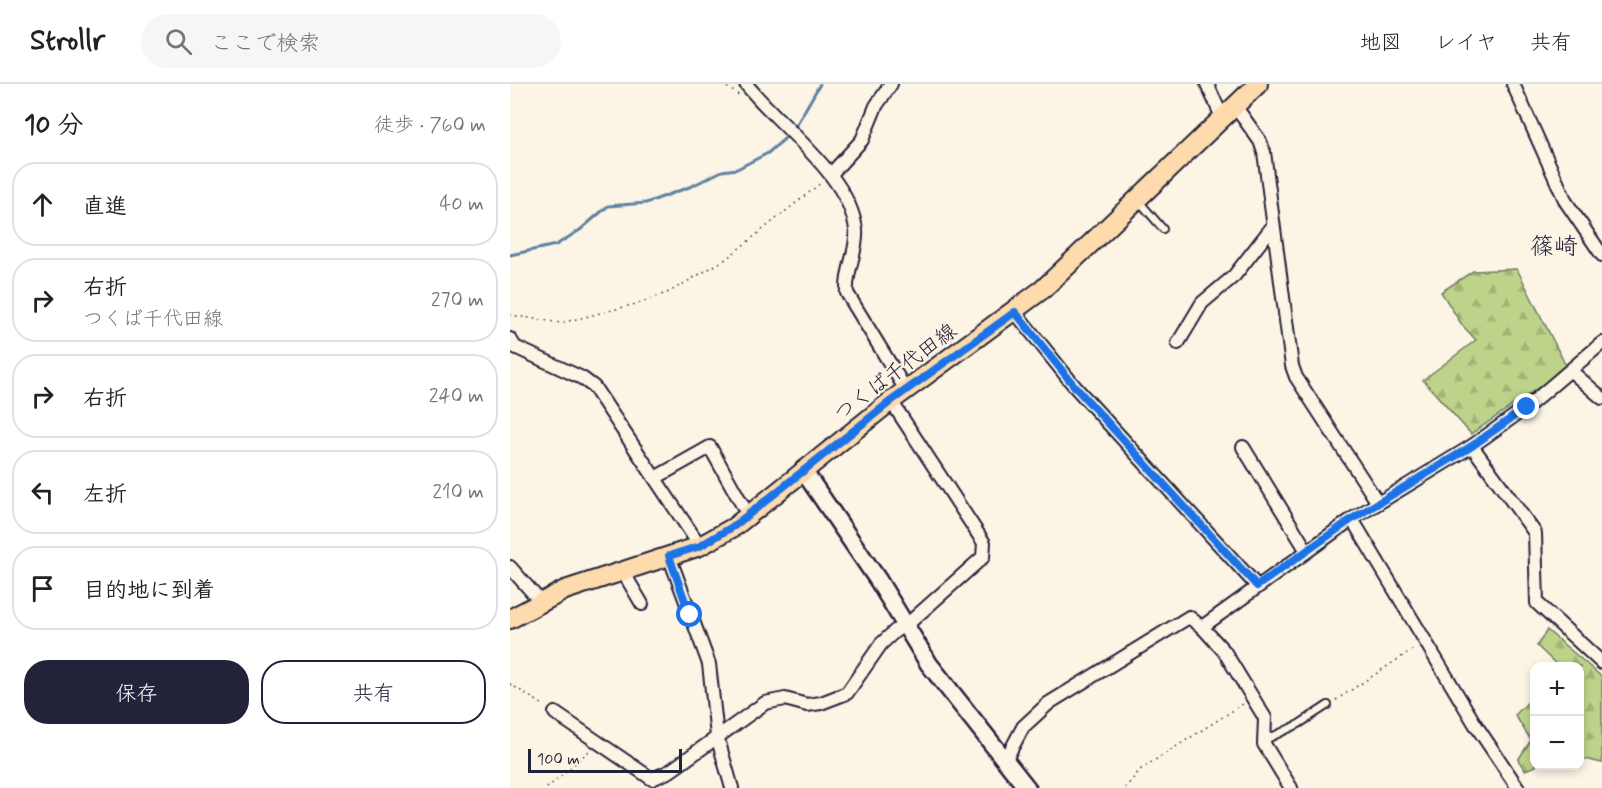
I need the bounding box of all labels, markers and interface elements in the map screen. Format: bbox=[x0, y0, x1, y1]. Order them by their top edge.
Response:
search box bbox=[141, 14, 561, 68]
text: Strollr bbox=[30, 23, 105, 60]
icon: search bbox=[162, 25, 195, 58]
text: 地図 bbox=[1360, 29, 1402, 57]
text: レイヤ bbox=[1435, 29, 1497, 57]
text: 共有 bbox=[1530, 29, 1572, 57]
text: ここで検索 bbox=[210, 30, 320, 58]
text: 10 分 bbox=[24, 109, 84, 143]
text: 徒歩 · 760 m bbox=[374, 112, 486, 139]
icon: ahead bbox=[26, 188, 59, 221]
text: 40 m bbox=[440, 191, 484, 218]
text: 直進 bbox=[83, 193, 127, 221]
district label: 篠崎 bbox=[1530, 232, 1578, 263]
text: 右折 bbox=[83, 274, 127, 302]
icon: right bbox=[26, 284, 59, 317]
text: 270 m bbox=[431, 287, 484, 314]
text: つくば千代田線 bbox=[83, 306, 223, 333]
street label: つくば千代田線 bbox=[828, 317, 963, 428]
icon: right bbox=[26, 380, 59, 413]
text: 240 m bbox=[429, 383, 484, 410]
text: 右折 bbox=[83, 385, 127, 413]
route end bbox=[1513, 393, 1539, 419]
icon: left bbox=[26, 476, 59, 509]
text: 210 m bbox=[432, 479, 484, 506]
text: 左折 bbox=[83, 481, 127, 509]
icon: arrive bbox=[26, 572, 59, 605]
text: 目的地に到着 bbox=[83, 577, 215, 605]
route start bbox=[676, 601, 702, 627]
button: 保存 bbox=[24, 660, 249, 724]
button: 共有 bbox=[261, 660, 486, 724]
map controls bbox=[1530, 662, 1584, 770]
button: + bbox=[1530, 662, 1584, 716]
button: − bbox=[1530, 716, 1584, 770]
scale bar bbox=[528, 746, 682, 774]
text: 100 m bbox=[537, 749, 580, 770]

